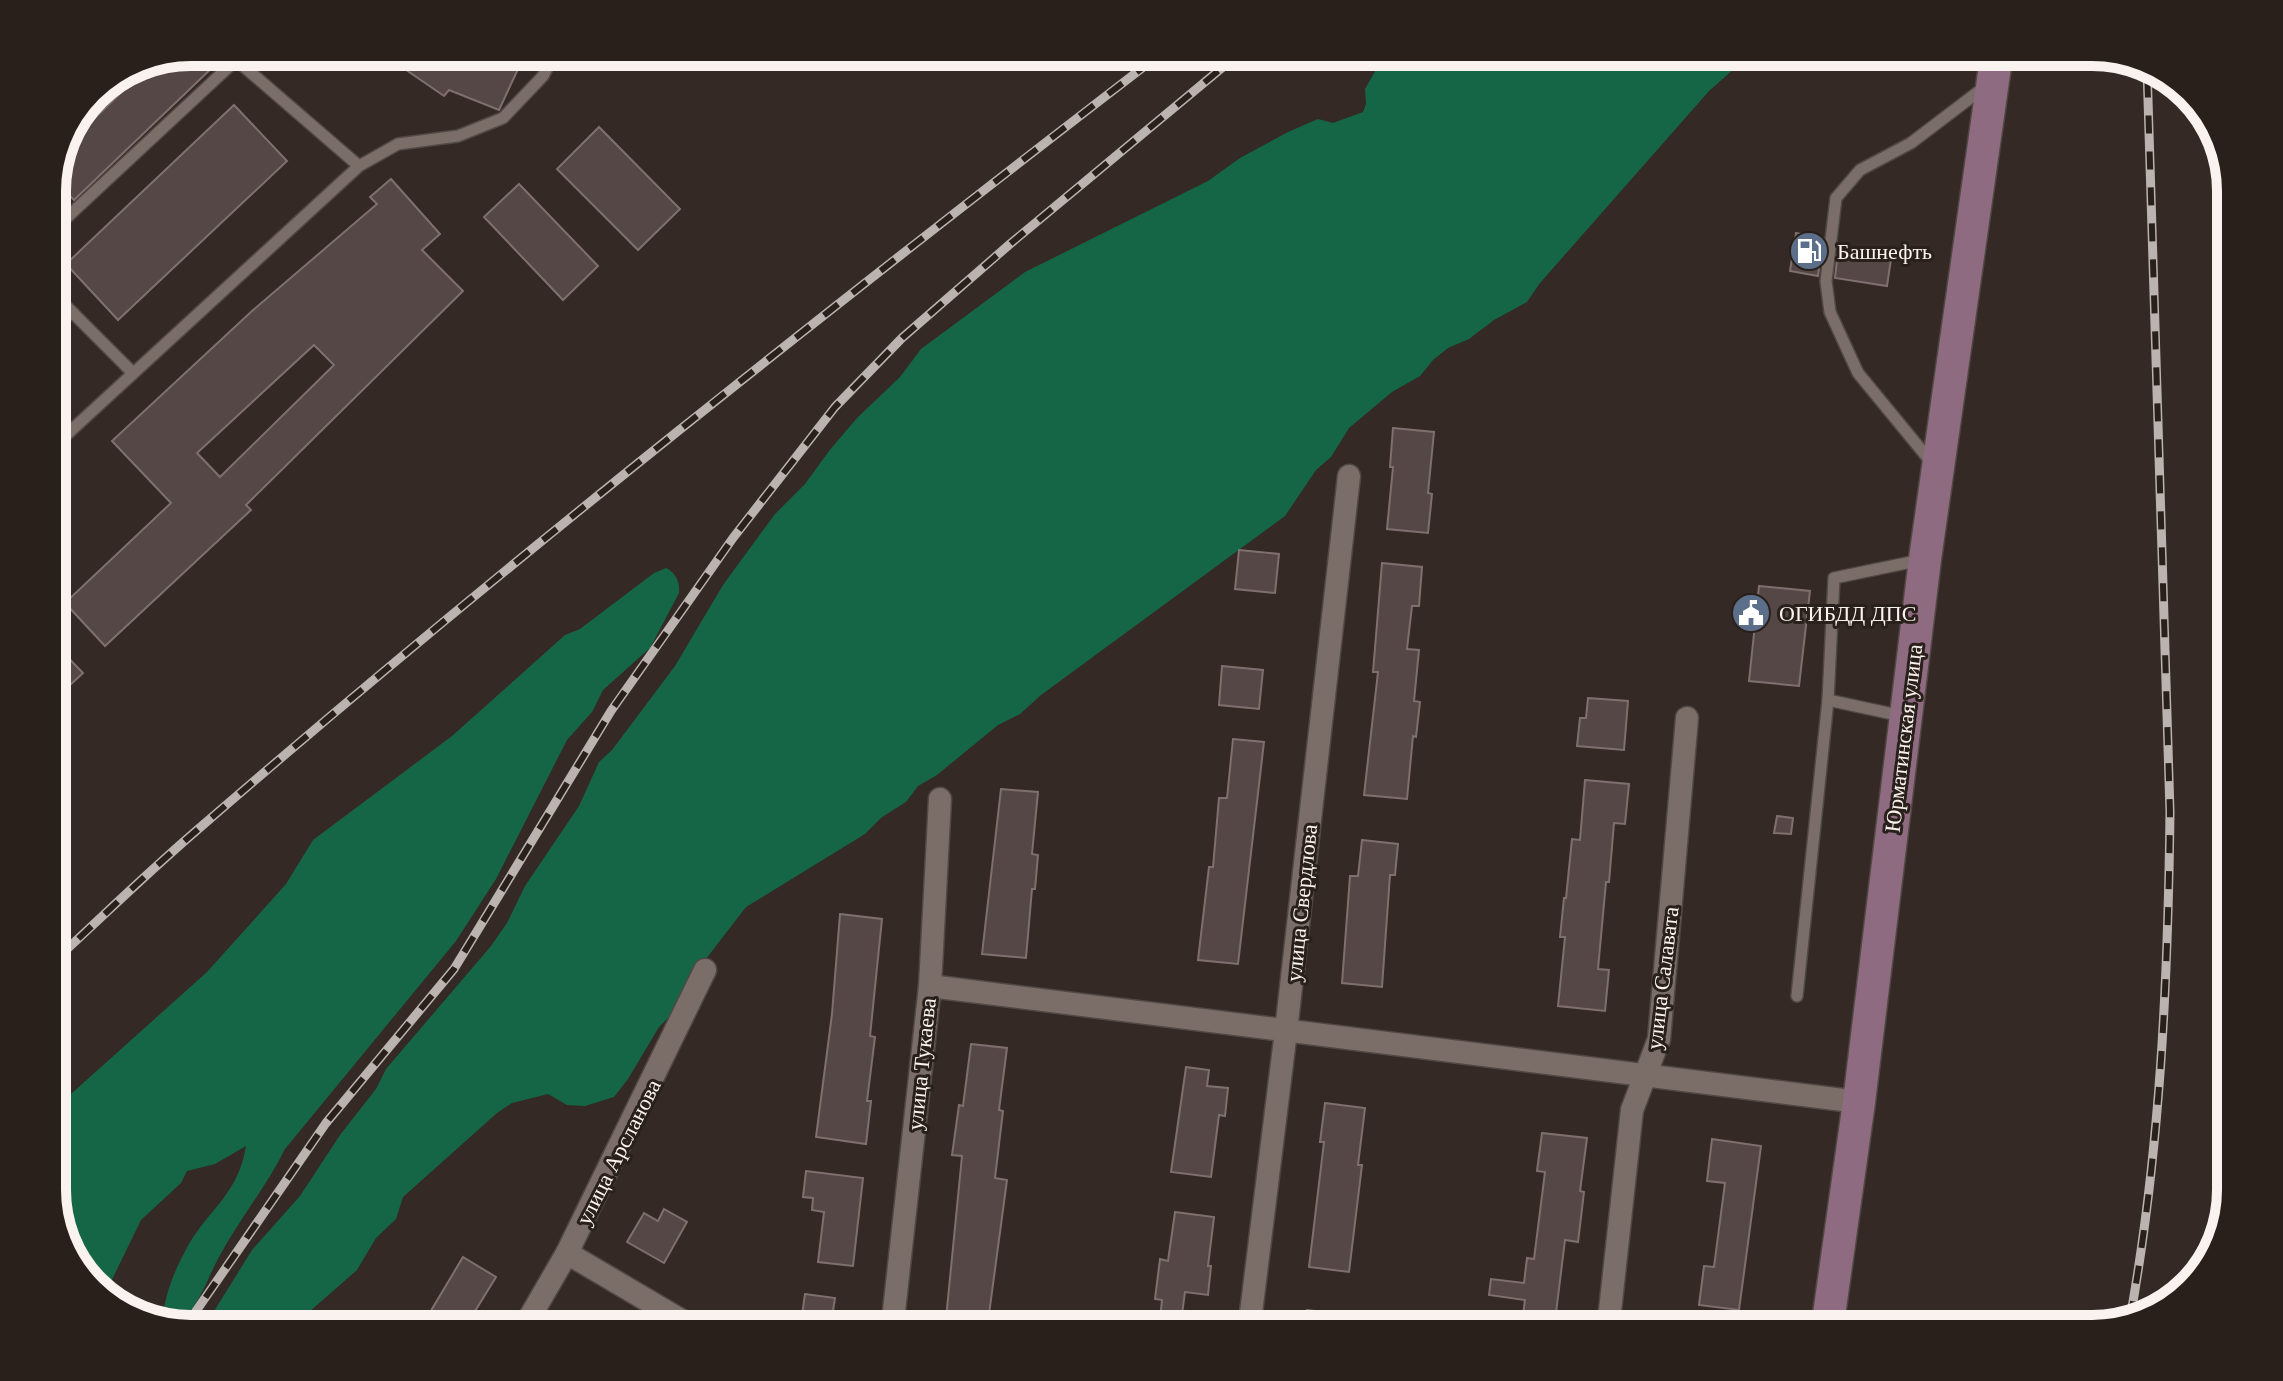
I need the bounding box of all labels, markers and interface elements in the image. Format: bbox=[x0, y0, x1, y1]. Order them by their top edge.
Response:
fuel station icon: Башнефть bbox=[1788, 230, 1830, 272]
place label: Башнефть bbox=[1837, 239, 1932, 264]
public building icon: ОГИБДД ДПС bbox=[1730, 592, 1772, 634]
place label: ОГИБДД ДПС bbox=[1779, 601, 1916, 626]
street label: Юрматинская улица bbox=[1880, 642, 1927, 833]
street label: улица Свердлова bbox=[1281, 823, 1322, 983]
street label: улица Салавата bbox=[1641, 905, 1684, 1051]
street label: улица Тукаева bbox=[902, 996, 941, 1131]
street label: улица Арсланова bbox=[571, 1075, 666, 1229]

